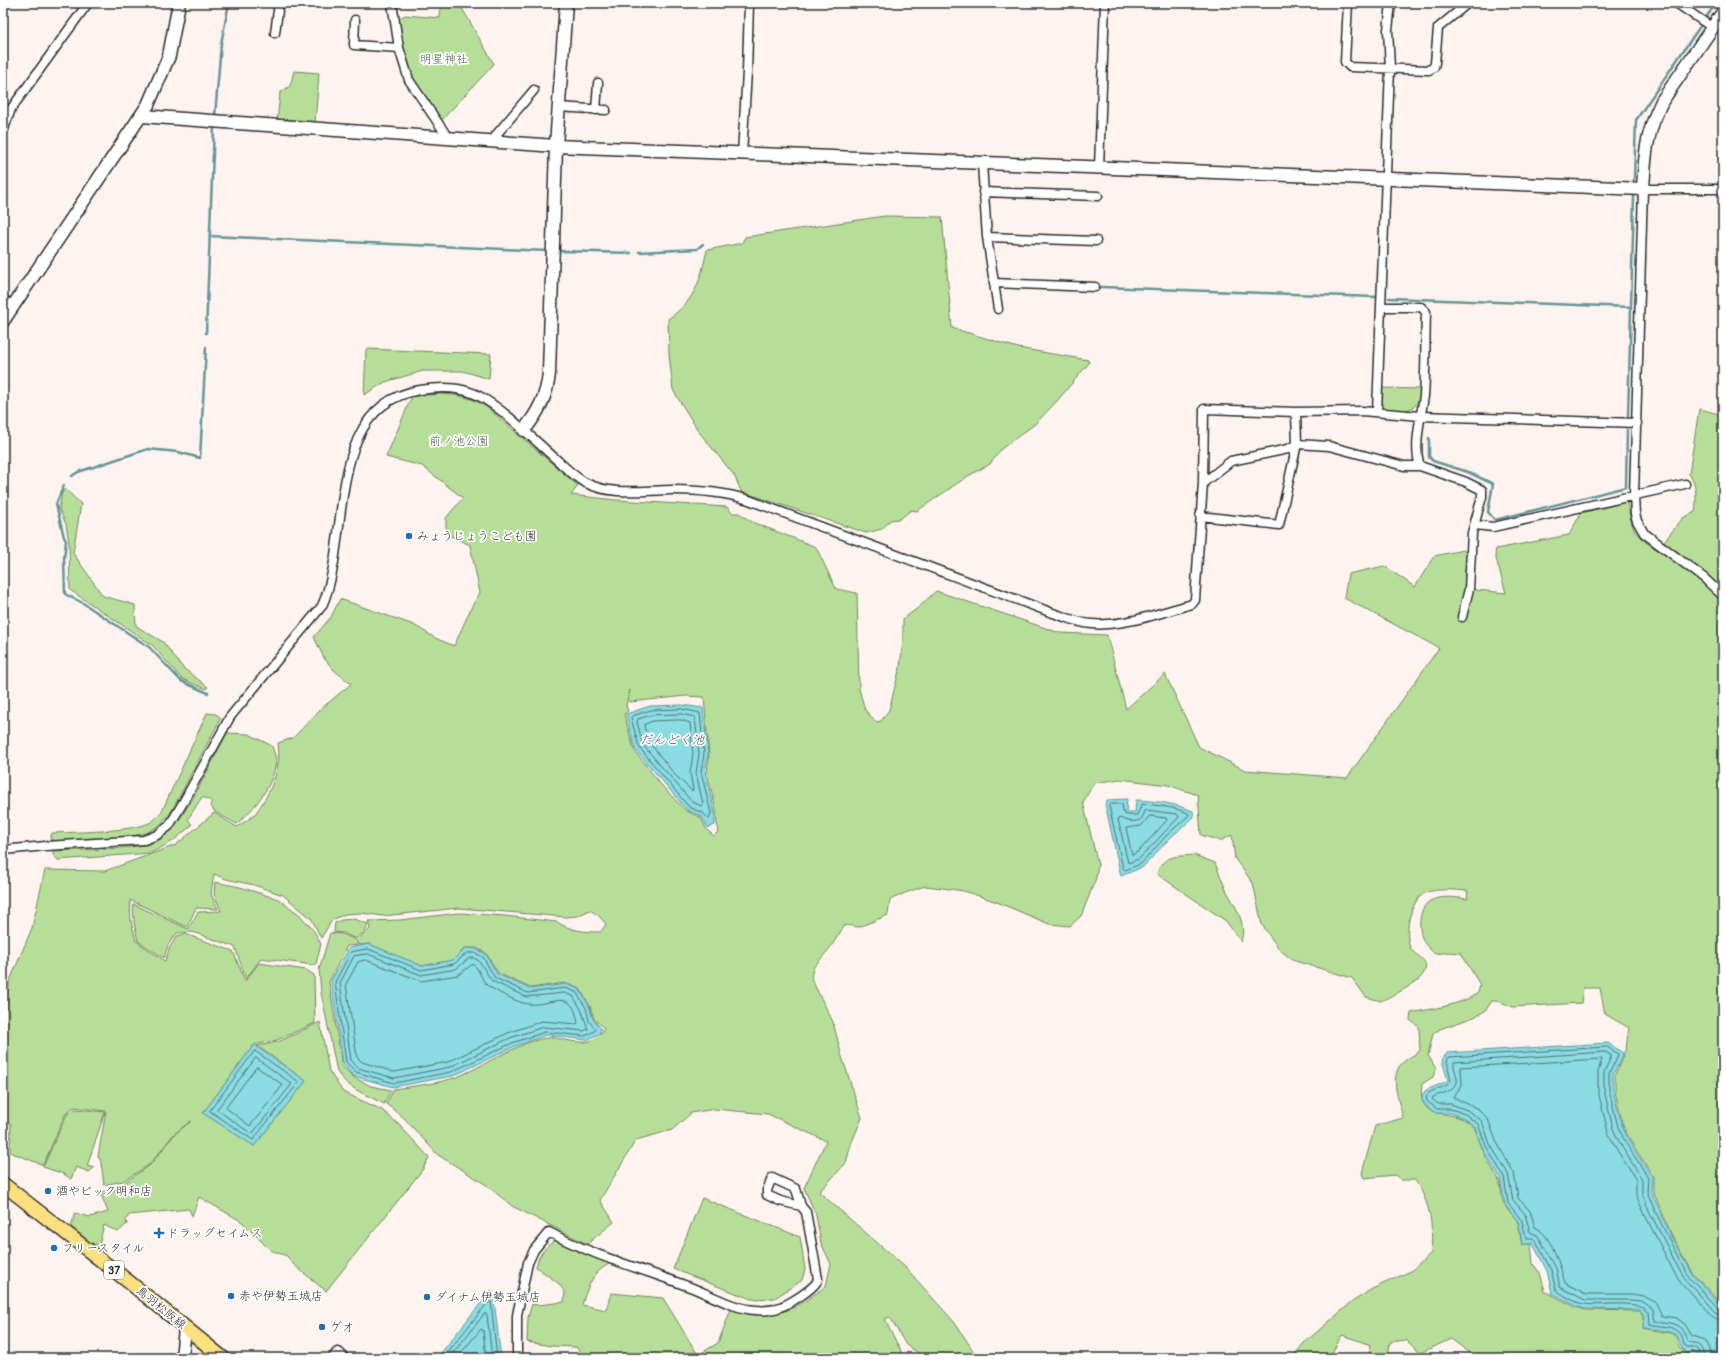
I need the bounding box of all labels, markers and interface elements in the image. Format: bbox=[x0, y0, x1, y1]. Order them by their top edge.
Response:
park label: 明星神社 bbox=[420, 52, 468, 67]
park label: 前ノ池公園 bbox=[429, 434, 489, 449]
place label: みょうじょうこども園 bbox=[417, 529, 537, 544]
marker: みょうじょうこども園 bbox=[404, 531, 414, 541]
water label: だんどく池 bbox=[639, 732, 705, 748]
place label: 酒やビック明和店 bbox=[56, 1184, 152, 1199]
marker: 酒やビック明和店 bbox=[43, 1186, 53, 1196]
place label: ドラッグセイムス bbox=[167, 1226, 263, 1241]
marker: ドラッグセイムス bbox=[154, 1228, 164, 1238]
place label: フリースタイル bbox=[62, 1241, 144, 1256]
marker: フリースタイル bbox=[49, 1243, 59, 1253]
road number: 37 bbox=[104, 1261, 124, 1279]
street label: 鳥羽松阪線 bbox=[133, 1283, 189, 1333]
place label: 赤や伊勢玉城店 bbox=[239, 1289, 323, 1304]
place label: ダイナム伊勢玉城店 bbox=[435, 1290, 541, 1305]
marker: 赤や伊勢玉城店 bbox=[226, 1291, 236, 1301]
marker: ダイナム伊勢玉城店 bbox=[422, 1292, 432, 1302]
place label: ゲオ bbox=[330, 1320, 354, 1335]
marker: ゲオ bbox=[317, 1322, 327, 1332]

